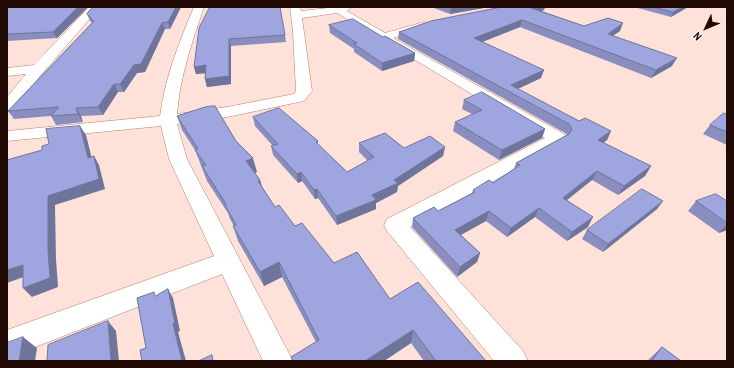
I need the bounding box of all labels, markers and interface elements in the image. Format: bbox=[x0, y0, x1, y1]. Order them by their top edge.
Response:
north arrow bbox=[686, 8, 726, 48]
text: N bbox=[690, 29, 705, 44]

